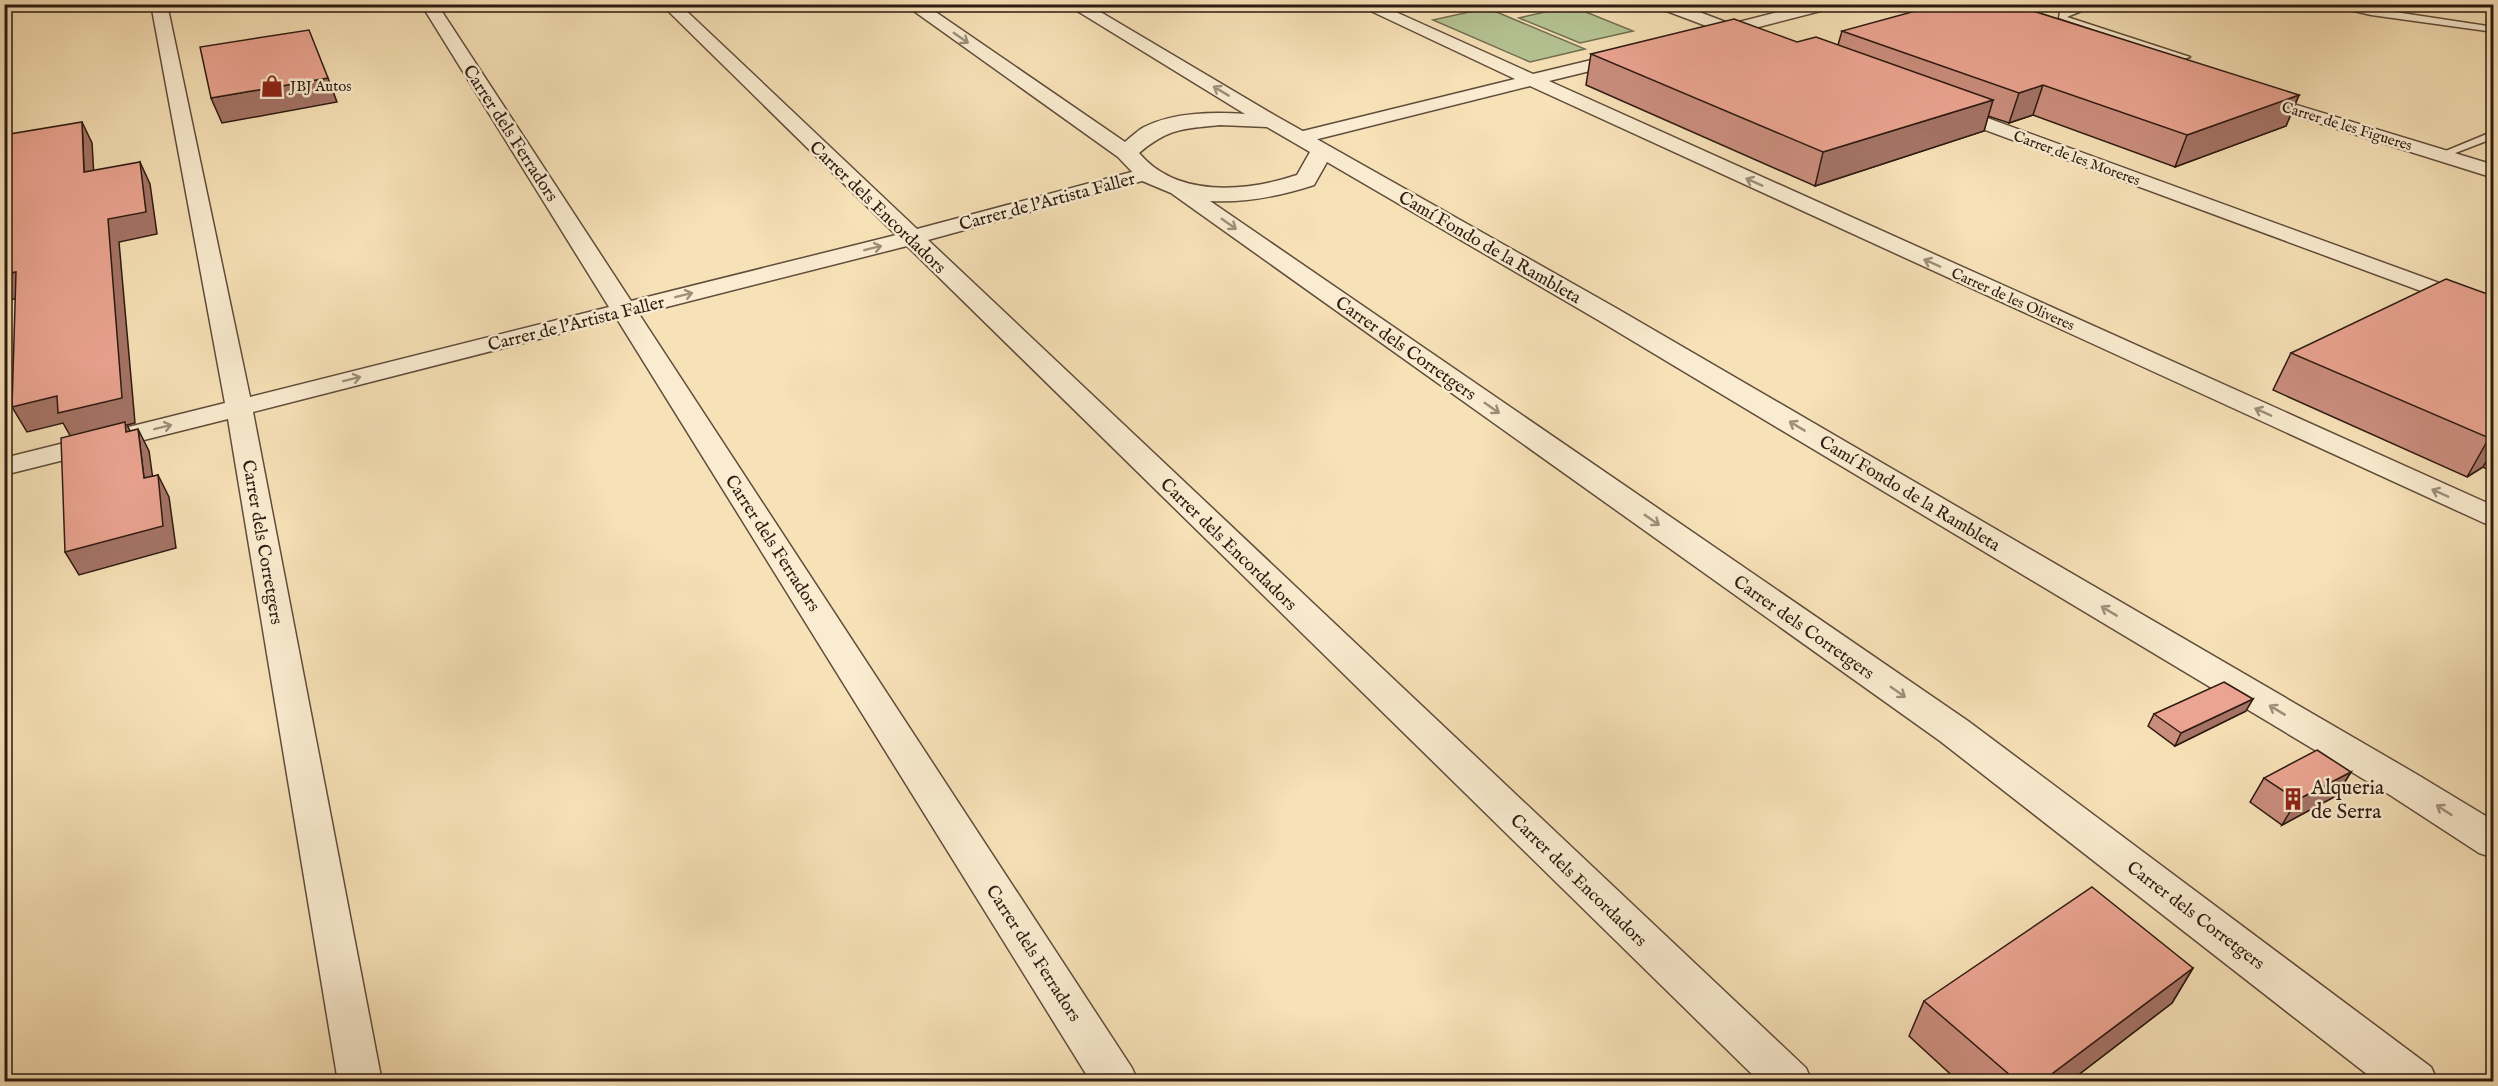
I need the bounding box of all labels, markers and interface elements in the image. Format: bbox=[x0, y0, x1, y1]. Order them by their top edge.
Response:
one-way arrow bbox=[952, 32, 968, 44]
street label: Carrer dels Ferradors bbox=[457, 61, 563, 207]
shop icon: JBJ Autos bbox=[259, 73, 285, 99]
place label: JBJ Autos bbox=[288, 77, 352, 96]
one-way arrow bbox=[1213, 85, 1230, 97]
street label: Carrer de les Figueres bbox=[2279, 98, 2414, 155]
street label: Carrer de les Moreres bbox=[2011, 127, 2143, 190]
street label: Carrer dels Encordadors bbox=[804, 137, 950, 279]
street label: Carrer de l'Artista Faller bbox=[957, 168, 1138, 237]
one-way arrow bbox=[1746, 176, 1764, 188]
street label: Camí Fondo de la Rambleta bbox=[1394, 187, 1585, 310]
one-way arrow bbox=[1220, 218, 1236, 230]
one-way arrow bbox=[863, 241, 882, 253]
one-way arrow bbox=[1923, 256, 1941, 267]
street label: Carrer de les Oliveres bbox=[1948, 264, 2077, 335]
one-way arrow bbox=[674, 289, 693, 301]
street label: Carrer de l'Artista Faller bbox=[486, 291, 667, 358]
street label: Carrer dels Corretgers bbox=[1330, 292, 1480, 407]
one-way arrow bbox=[342, 373, 361, 385]
one-way arrow bbox=[1483, 402, 1499, 414]
one-way arrow bbox=[2254, 406, 2272, 418]
one-way arrow bbox=[1789, 420, 1806, 432]
one-way arrow bbox=[153, 421, 172, 433]
street label: Camí Fondo de la Rambleta bbox=[1814, 431, 2004, 558]
street label: Carrer dels Corretgers bbox=[236, 458, 287, 626]
street label: Carrer dels Ferradors bbox=[719, 471, 825, 617]
street label: Carrer dels Encordadors bbox=[1155, 474, 1301, 616]
one-way arrow bbox=[2432, 487, 2450, 498]
one-way arrow bbox=[1643, 514, 1659, 526]
street label: Carrer dels Corretgers bbox=[1728, 571, 1878, 686]
one-way arrow bbox=[2101, 604, 2118, 616]
one-way arrow bbox=[1889, 686, 1905, 698]
one-way arrow bbox=[2269, 704, 2286, 716]
place label: Alqueria de Serra bbox=[2310, 775, 2385, 826]
building icon: Alqueria de Serra bbox=[2280, 786, 2306, 812]
one-way arrow bbox=[2436, 804, 2453, 816]
street label: Carrer dels Encordadors bbox=[1505, 810, 1651, 952]
street label: Carrer dels Corretgers bbox=[2122, 857, 2269, 976]
street label: Carrer dels Ferradors bbox=[980, 881, 1086, 1027]

